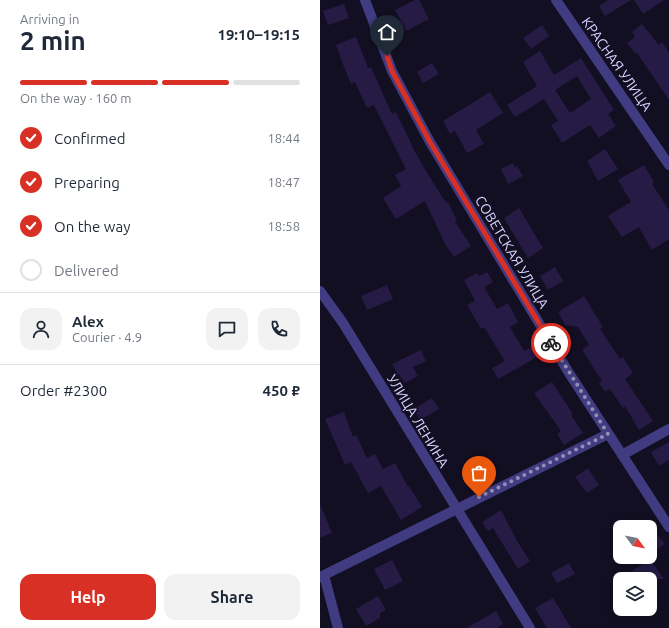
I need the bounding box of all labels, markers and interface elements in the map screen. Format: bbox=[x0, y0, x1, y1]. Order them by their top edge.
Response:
text: Arriving in bbox=[20, 12, 79, 26]
street label: КРАСНАЯ УЛИЦА bbox=[579, 14, 655, 114]
pin bbox=[370, 15, 404, 56]
icon: home bbox=[376, 21, 398, 43]
text: 2 min bbox=[20, 26, 86, 55]
text: 19:10–19:15 bbox=[217, 26, 300, 43]
text: On the way · 160 m bbox=[20, 91, 132, 105]
icon: check bbox=[20, 127, 42, 149]
text: Confirmed bbox=[54, 130, 126, 147]
text: 18:44 bbox=[267, 131, 300, 145]
icon: check bbox=[20, 171, 42, 193]
text: Preparing bbox=[54, 174, 120, 191]
text: 18:47 bbox=[267, 175, 300, 189]
street label: СОВЕТСКАЯ УЛИЦА bbox=[472, 193, 552, 311]
icon: check bbox=[20, 215, 42, 237]
text: On the way bbox=[54, 218, 130, 235]
text: 18:58 bbox=[267, 219, 300, 233]
text: Delivered bbox=[54, 262, 119, 279]
button: person bbox=[20, 308, 62, 350]
button: chat bbox=[206, 308, 248, 350]
button: phone bbox=[258, 308, 300, 350]
text: Alex bbox=[72, 313, 104, 330]
courier bbox=[531, 323, 571, 363]
text: Courier · 4.9 bbox=[72, 330, 142, 344]
icon: bike bbox=[540, 332, 562, 354]
street label: УЛИЦА ЛЕНИНА bbox=[384, 372, 452, 470]
text: Order #2300 bbox=[20, 382, 107, 399]
text: 450 ₽ bbox=[263, 382, 300, 399]
pin bbox=[462, 456, 496, 497]
icon: bag bbox=[468, 462, 490, 484]
north arrow bbox=[613, 520, 657, 564]
map controls bbox=[613, 520, 657, 616]
button: layers bbox=[613, 572, 657, 616]
button: Help bbox=[20, 574, 156, 620]
button: Share bbox=[164, 574, 300, 620]

